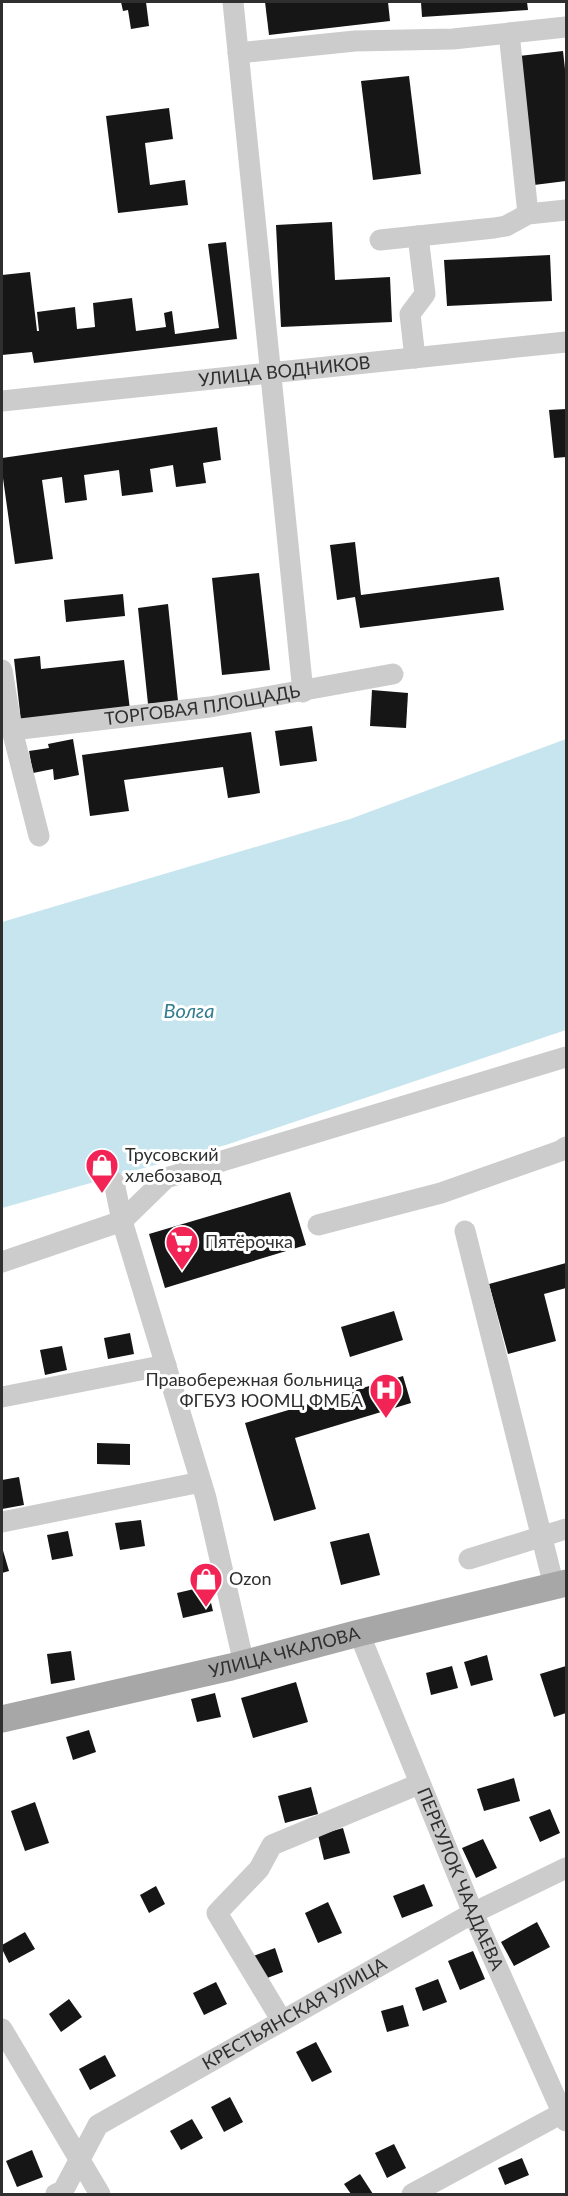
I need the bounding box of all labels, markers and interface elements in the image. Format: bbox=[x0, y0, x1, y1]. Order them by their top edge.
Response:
street label: УЛИЦА ВОДНИКОВ bbox=[197, 351, 371, 390]
street label: ТОРГОВАЯ ПЛОЩАДЬ bbox=[103, 679, 302, 729]
water label: Волга bbox=[164, 998, 214, 1022]
place label: Трусовский хлебозавод bbox=[125, 1143, 222, 1186]
shop icon: Трусовский хлебозавод bbox=[84, 1147, 120, 1194]
supermarket icon: Пятёрочка bbox=[164, 1224, 200, 1271]
place label: Пятёрочка bbox=[205, 1230, 293, 1252]
place label: Правобережная больница ФГБУЗ ЮОМЦ ФМБА bbox=[145, 1368, 364, 1411]
hospital icon: Правобережная больница ФГБУЗ ЮОМЦ ФМБА bbox=[368, 1372, 404, 1419]
shop icon: Ozon bbox=[188, 1561, 224, 1608]
place label: Ozon bbox=[229, 1567, 271, 1589]
street label: УЛИЦА ЧКАЛОВА bbox=[206, 1621, 363, 1682]
street label: ПЕРЕУЛОК ЧААДАЕВА bbox=[413, 1784, 509, 1974]
street label: КРЕСТЬЯНСКАЯ УЛИЦА bbox=[198, 1952, 391, 2074]

